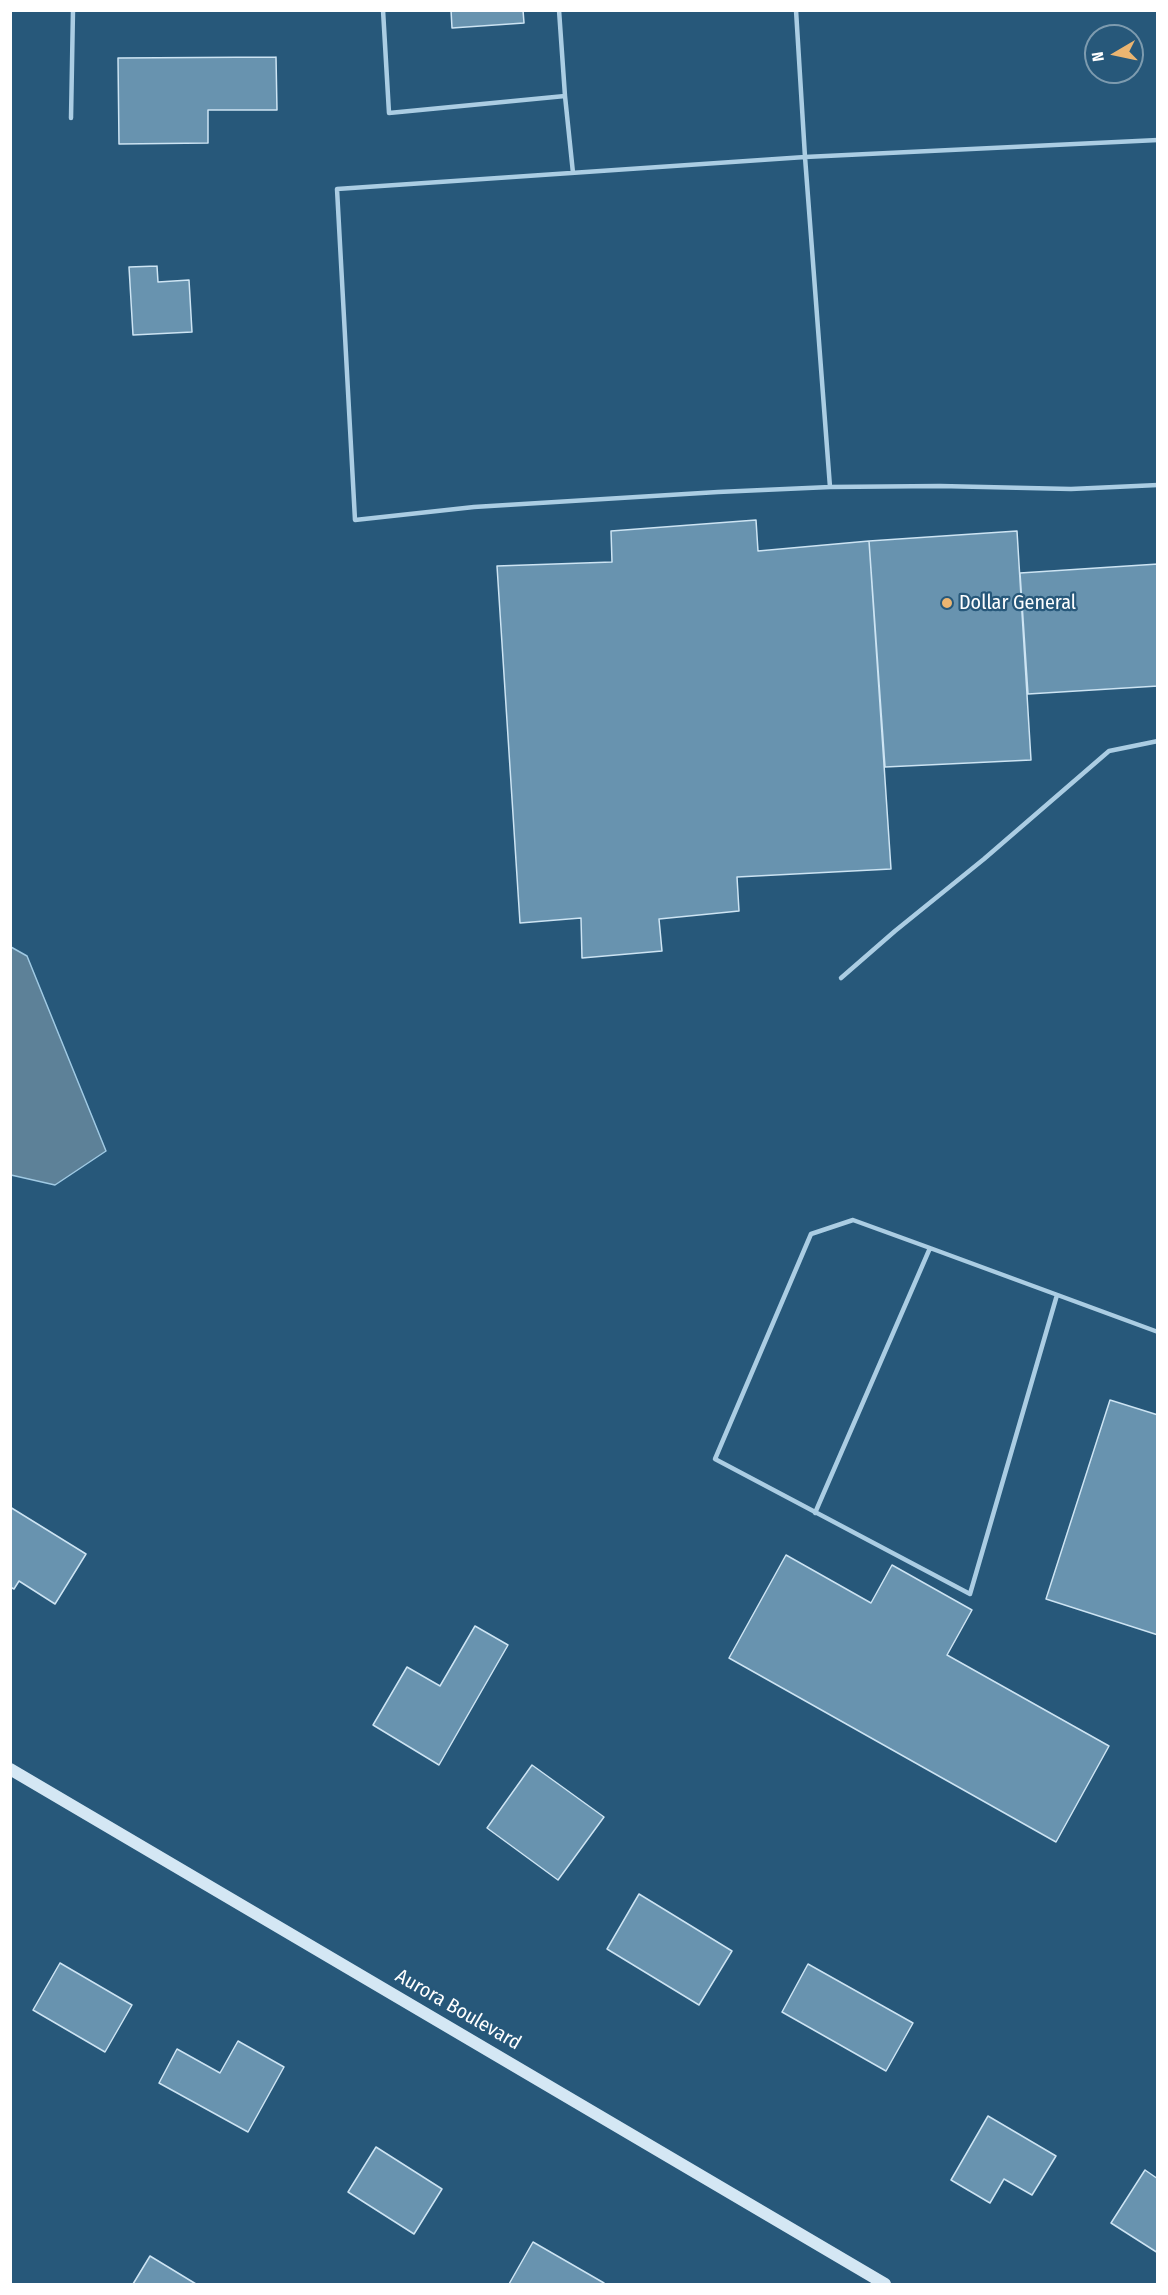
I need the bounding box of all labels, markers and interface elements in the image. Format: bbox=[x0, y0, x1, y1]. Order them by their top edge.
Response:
north arrow bbox=[1084, 24, 1144, 84]
text: N bbox=[1088, 50, 1108, 63]
place label: Dollar General bbox=[959, 591, 1076, 615]
marker: Dollar General bbox=[940, 596, 954, 610]
street label: Aurora Boulevard bbox=[391, 1964, 525, 2056]

